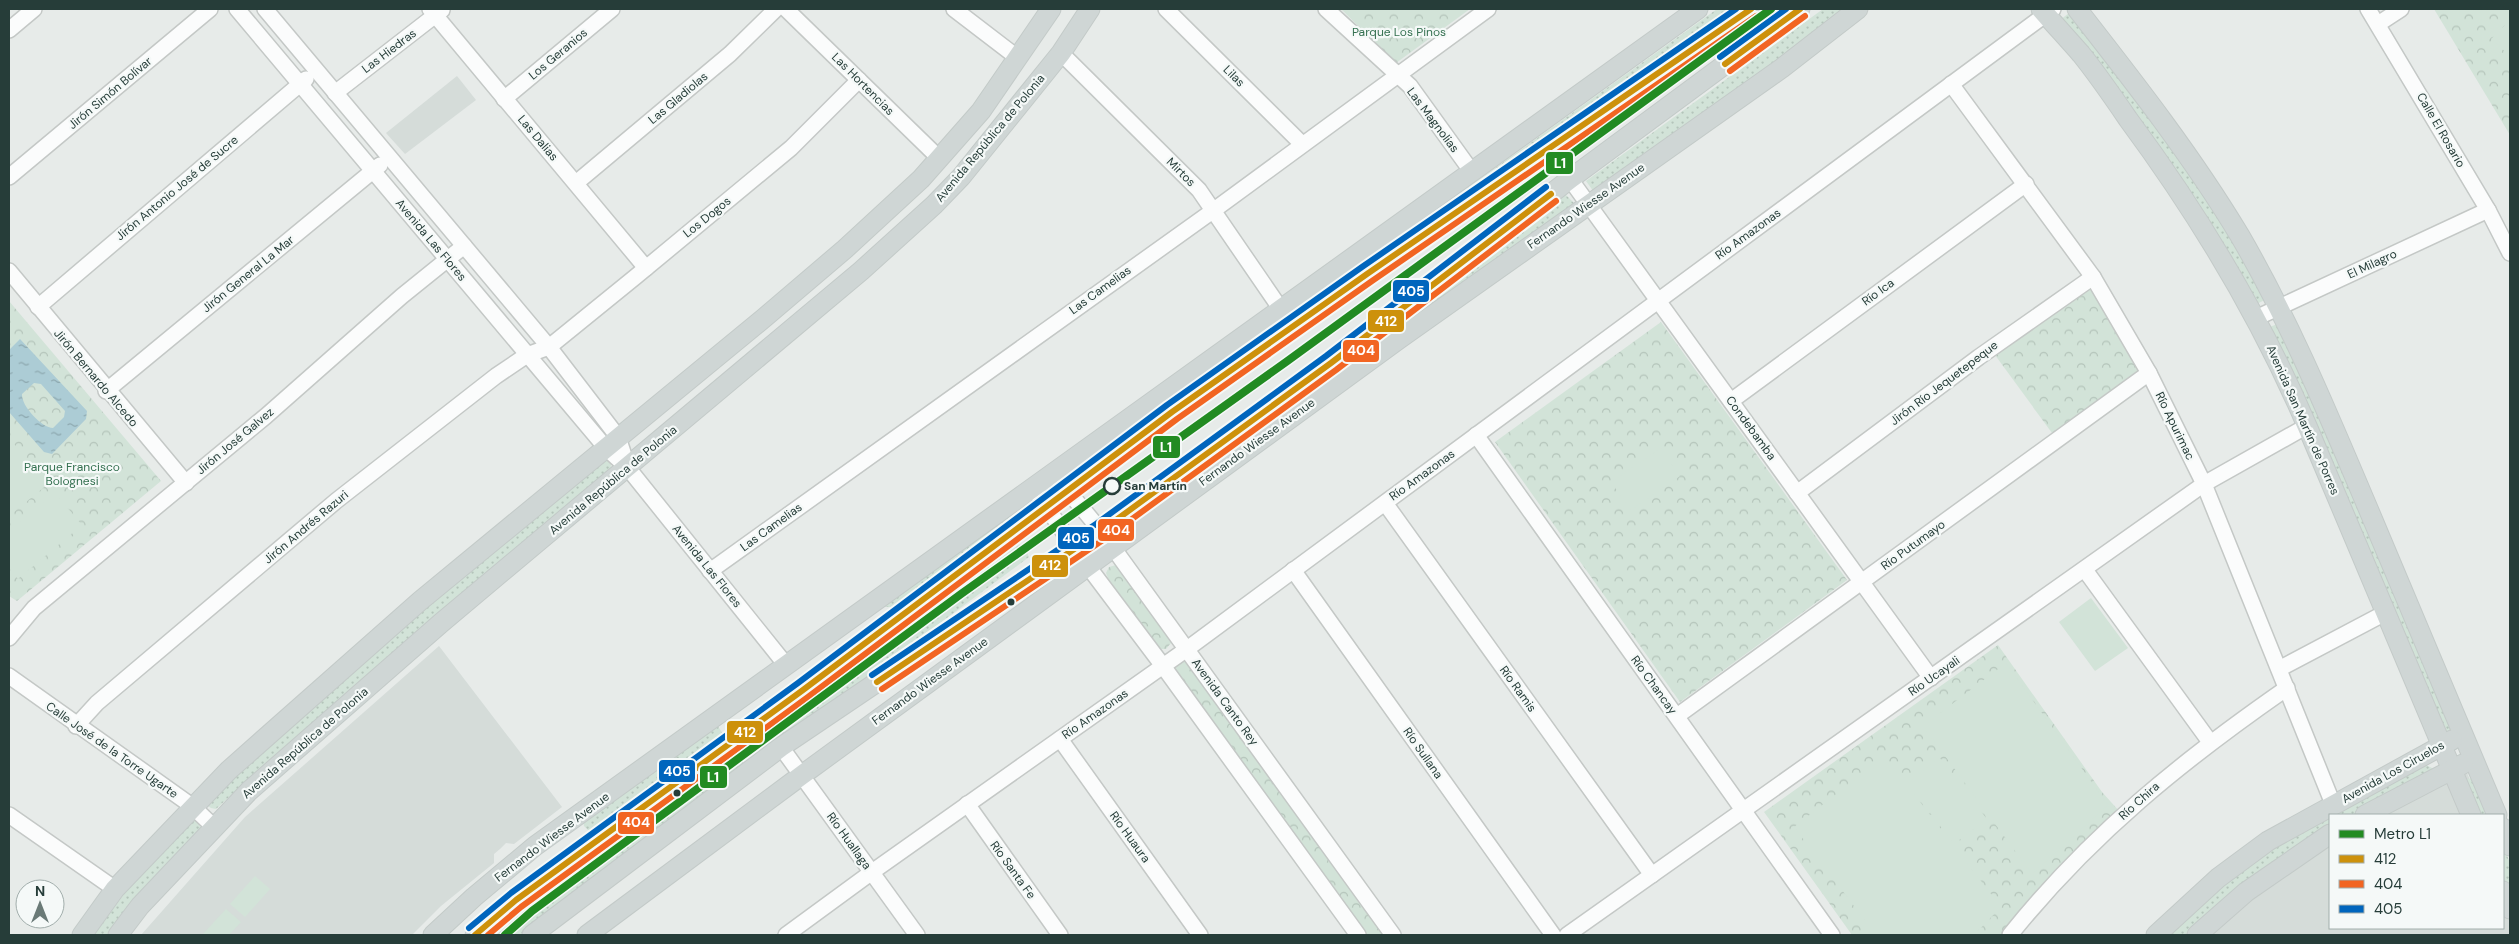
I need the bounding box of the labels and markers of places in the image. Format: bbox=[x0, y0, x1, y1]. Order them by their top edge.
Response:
marker: San Martín bbox=[1103, 477, 1121, 495]
place label: San Martín bbox=[1124, 478, 1187, 494]
unlabelled marker bbox=[1006, 597, 1016, 607]
unlabelled marker bbox=[672, 788, 682, 798]

